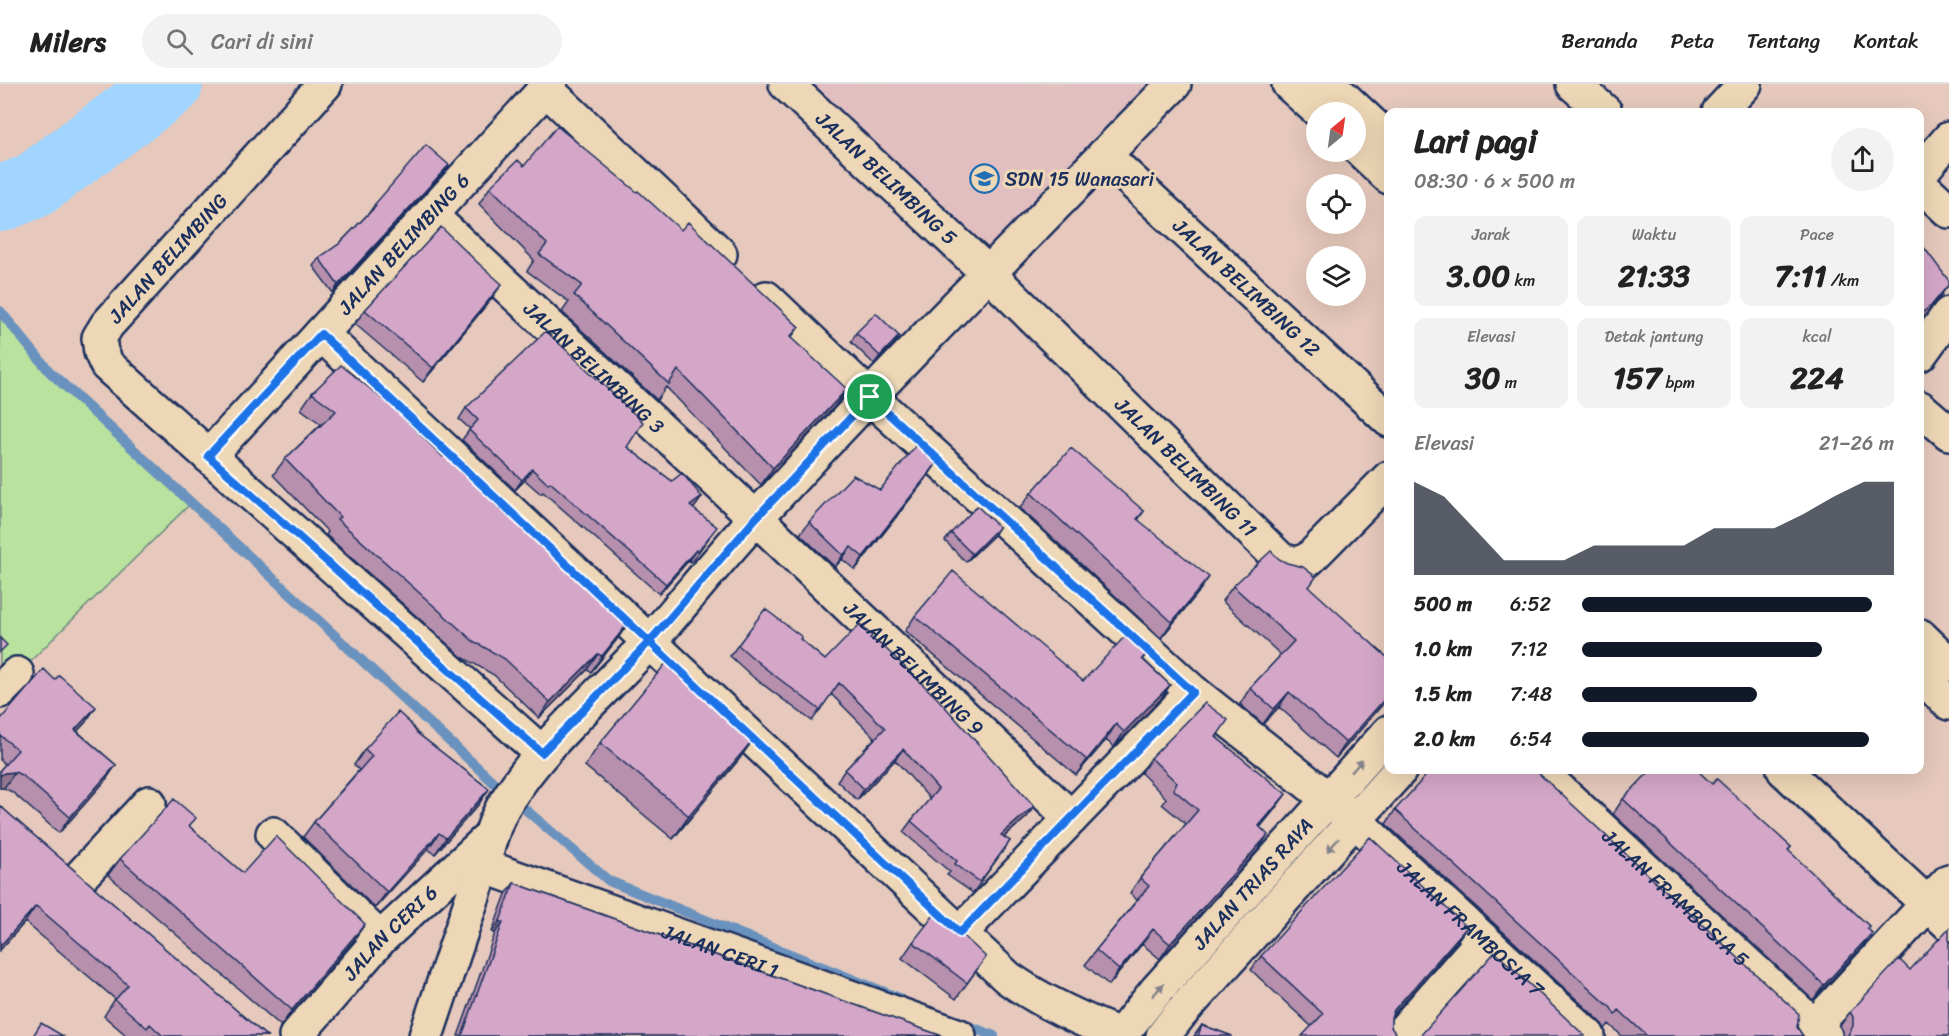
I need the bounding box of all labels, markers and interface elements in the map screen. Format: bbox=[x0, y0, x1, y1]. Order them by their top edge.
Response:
search box bbox=[142, 14, 562, 68]
text: Milers bbox=[30, 17, 106, 66]
text: Cari di sini bbox=[211, 22, 313, 61]
text: Beranda bbox=[1561, 22, 1637, 60]
text: Peta bbox=[1670, 22, 1714, 60]
text: Tentang bbox=[1747, 22, 1820, 60]
text: Kontak bbox=[1853, 22, 1919, 60]
icon: search bbox=[163, 25, 196, 58]
street label: JALAN BELIMBING 5 bbox=[807, 102, 966, 254]
north arrow bbox=[1306, 102, 1366, 162]
map controls bbox=[1306, 102, 1366, 306]
text: Lari pagi bbox=[1414, 112, 1537, 170]
button: share bbox=[1831, 128, 1894, 191]
place label: SDN 15 Wanasari bbox=[1005, 162, 1155, 197]
school or university icon: SDN 15 Wanasari bbox=[968, 163, 1000, 195]
text: 08:30 · 6 × 500 m bbox=[1414, 164, 1575, 199]
street label: JALAN BELIMBING 6 bbox=[329, 165, 479, 324]
button: locate bbox=[1306, 174, 1366, 234]
street label: JALAN BELIMBING bbox=[99, 185, 237, 333]
street label: JALAN BELIMBING 12 bbox=[1164, 209, 1329, 367]
text: Jarak bbox=[1472, 220, 1510, 249]
text: Waktu bbox=[1632, 220, 1676, 249]
text: Pace bbox=[1800, 220, 1834, 249]
button: layers bbox=[1306, 246, 1366, 306]
text: 3.00 bbox=[1447, 249, 1510, 303]
text: 21:33 bbox=[1618, 249, 1690, 303]
text: 7:11 bbox=[1775, 249, 1827, 303]
text: km bbox=[1510, 266, 1535, 295]
text: /km bbox=[1827, 266, 1859, 295]
street label: JALAN BELIMBING 3 bbox=[514, 292, 673, 443]
text: Elevasi bbox=[1467, 322, 1515, 351]
text: Detak jantung bbox=[1604, 322, 1704, 351]
text: kcal bbox=[1802, 322, 1832, 351]
text: 30 bbox=[1465, 351, 1500, 405]
text: 157 bbox=[1613, 351, 1661, 405]
text: 224 bbox=[1790, 351, 1844, 405]
text: m bbox=[1500, 368, 1517, 397]
text: bpm bbox=[1661, 368, 1695, 397]
pin bbox=[844, 371, 895, 422]
icon: arrive bbox=[853, 380, 886, 413]
street label: JALAN BELIMBING 11 bbox=[1105, 388, 1265, 546]
text: Elevasi bbox=[1414, 426, 1474, 461]
text: 21–26 m bbox=[1819, 426, 1894, 461]
text: 500 m bbox=[1414, 587, 1472, 622]
text: 6:52 bbox=[1510, 587, 1551, 622]
street label: JALAN BELIMBING 9 bbox=[834, 592, 992, 745]
text: 1.0 km bbox=[1414, 632, 1472, 667]
text: 7:12 bbox=[1510, 632, 1548, 667]
text: 1.5 km bbox=[1414, 677, 1472, 712]
text: 7:48 bbox=[1510, 677, 1552, 712]
text: 2.0 km bbox=[1414, 722, 1475, 757]
text: 6:54 bbox=[1510, 722, 1552, 757]
one-way arrow bbox=[1350, 759, 1364, 773]
street label: JALAN TRIAS RAYA bbox=[1183, 810, 1322, 959]
street label: JALAN FRAMBOSIA 5 bbox=[1593, 820, 1757, 976]
one-way arrow bbox=[1326, 837, 1340, 852]
street label: JALAN FRAMBOSIA 7 bbox=[1388, 851, 1553, 1007]
street label: JALAN CERI 6 bbox=[333, 876, 446, 990]
street label: JALAN CERI 1 bbox=[656, 914, 783, 988]
one-way arrow bbox=[1151, 982, 1164, 998]

